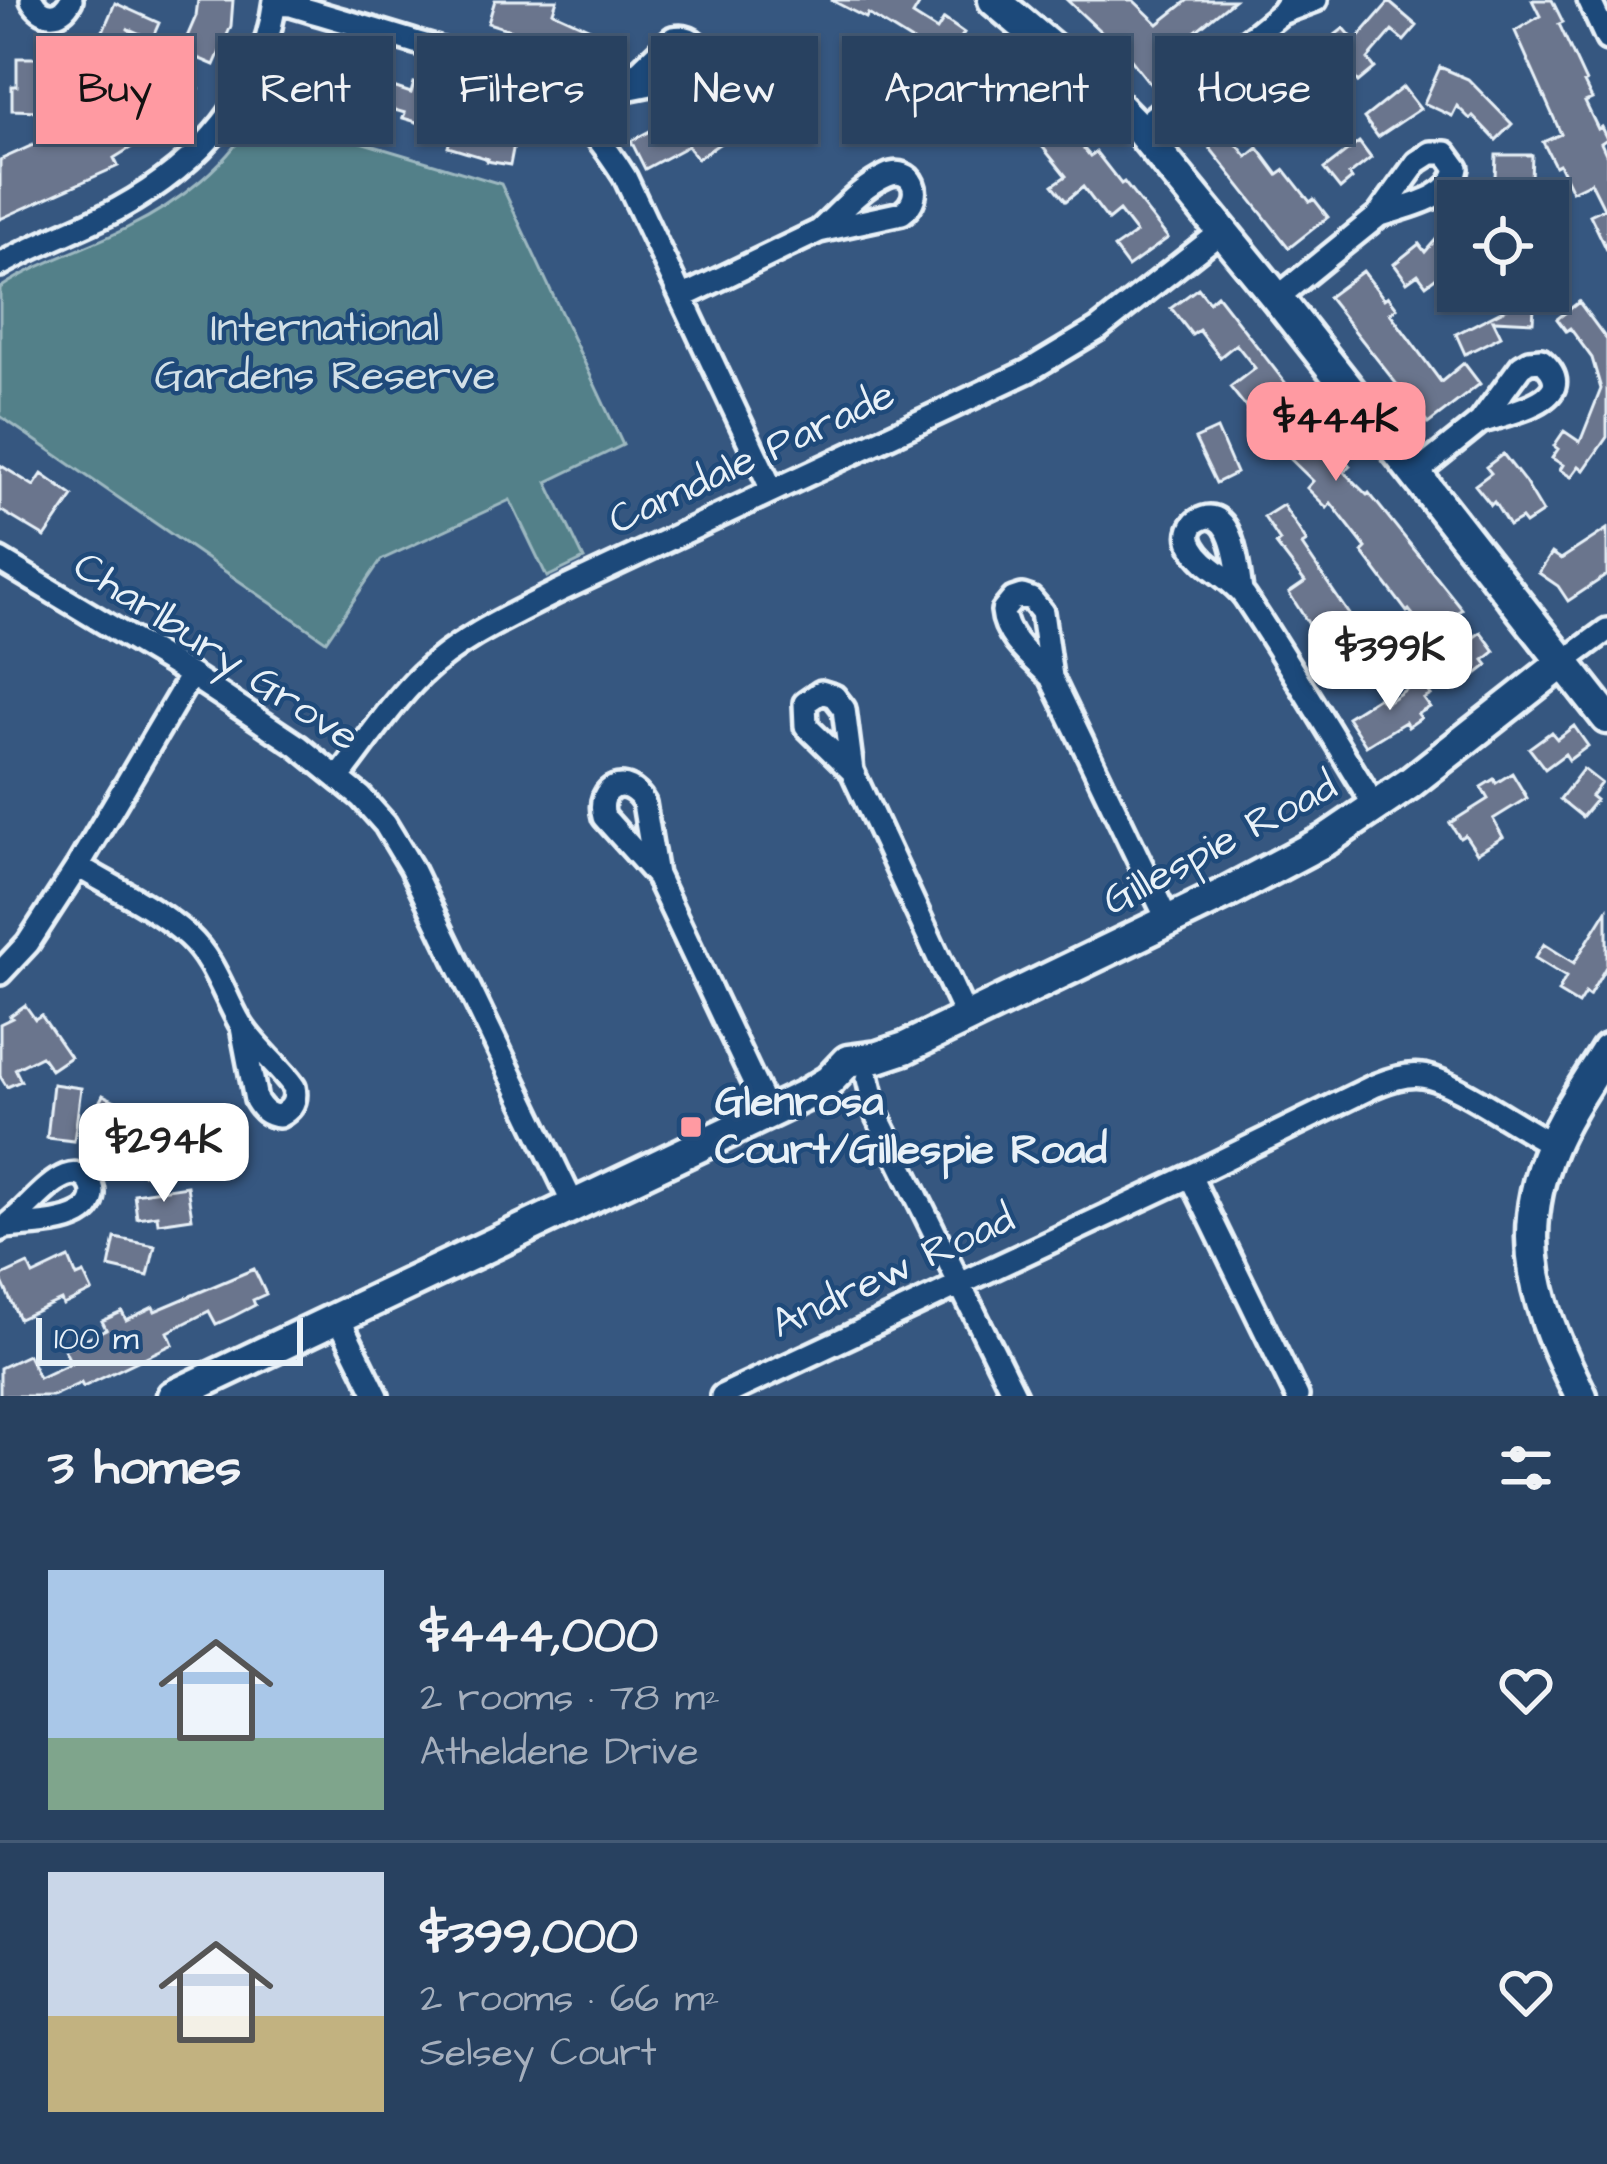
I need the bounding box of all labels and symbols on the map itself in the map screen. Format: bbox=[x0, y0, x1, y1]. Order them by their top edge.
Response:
park label: International Gardens Reserve bbox=[155, 300, 495, 406]
street label: Camdale Parade bbox=[599, 366, 905, 550]
pin: $444K bbox=[1252, 382, 1420, 484]
street label: Charlbury Grove bbox=[61, 538, 370, 767]
pin: $399K bbox=[1306, 611, 1474, 713]
street label: Gillespie Road bbox=[1092, 758, 1348, 930]
place label: Glenrosa Court/Gillespie Road bbox=[715, 1074, 1108, 1180]
pin: $294K bbox=[80, 1103, 248, 1205]
marker: Glenrosa Court/Gillespie Road bbox=[678, 1114, 704, 1140]
street label: Andrew Road bbox=[762, 1190, 1024, 1354]
scale bar bbox=[36, 1312, 303, 1365]

